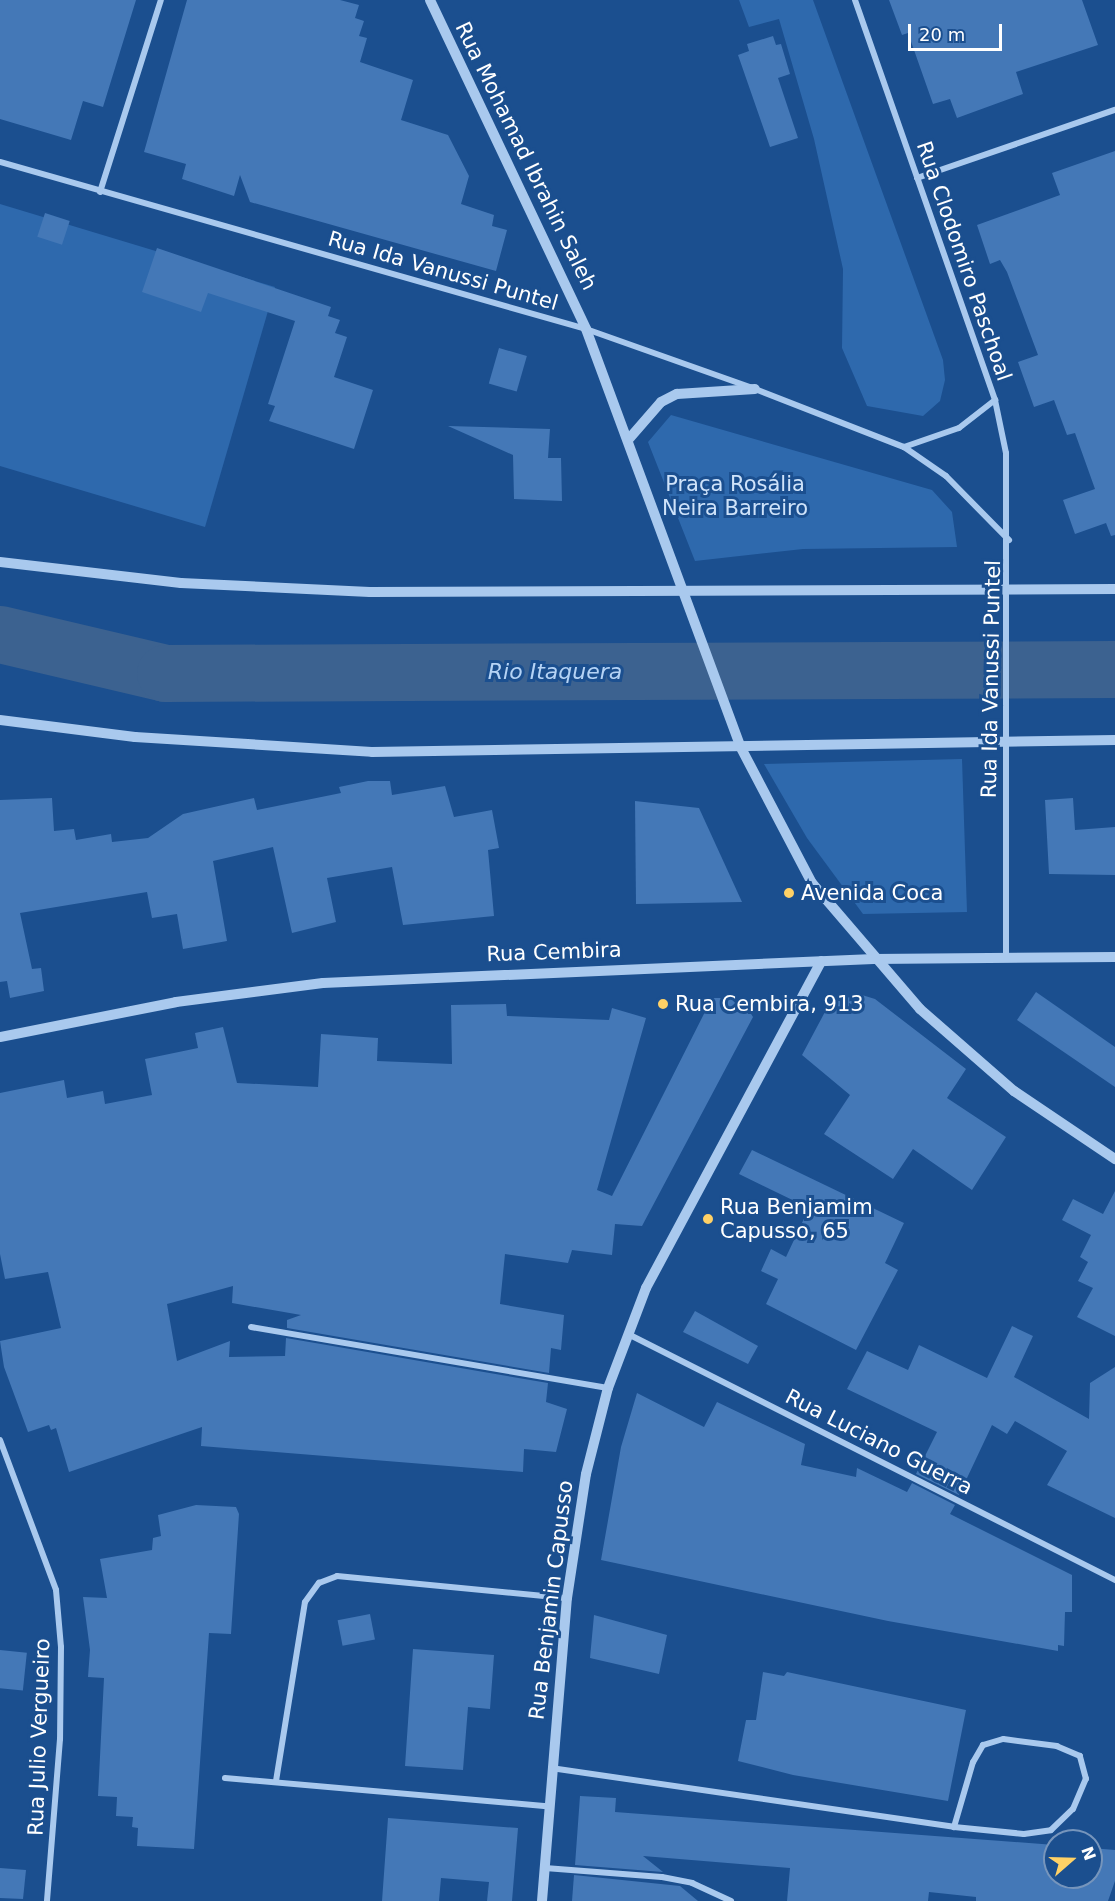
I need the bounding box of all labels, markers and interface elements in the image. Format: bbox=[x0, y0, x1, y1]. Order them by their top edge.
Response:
scale bar bbox=[911, 12, 1006, 50]
street label: Rua Mohamad Ibrahin Saleh bbox=[450, 18, 602, 294]
text: 20 m bbox=[919, 24, 965, 45]
street label: Rua Clodomiro Paschoal bbox=[911, 138, 1017, 384]
street label: Rua Ida Vanussi Puntel bbox=[325, 226, 561, 316]
park label: Praça Rosália Neira Barreiro bbox=[662, 471, 808, 521]
street label: Rua Ida Vanussi Puntel bbox=[976, 560, 1006, 798]
water label: Rio Itaquera bbox=[488, 659, 622, 685]
place label: Avenida Coca bbox=[801, 880, 943, 906]
marker: Avenida Coca bbox=[782, 886, 796, 900]
street label: Rua Cembira bbox=[486, 937, 622, 967]
place label: Rua Cembira, 913 bbox=[675, 991, 864, 1017]
marker: Rua Cembira, 913 bbox=[656, 997, 670, 1011]
place label: Rua Benjamim Capusso, 65 bbox=[720, 1194, 873, 1244]
marker: Rua Benjamim Capusso, 65 bbox=[701, 1212, 715, 1226]
street label: Rua Luciano Guerra bbox=[781, 1384, 977, 1500]
street label: Rua Benjamin Capusso bbox=[524, 1479, 578, 1721]
street label: Rua Julio Vergueiro bbox=[23, 1638, 55, 1836]
north arrow bbox=[1043, 1829, 1103, 1889]
text: N bbox=[1077, 1844, 1100, 1863]

